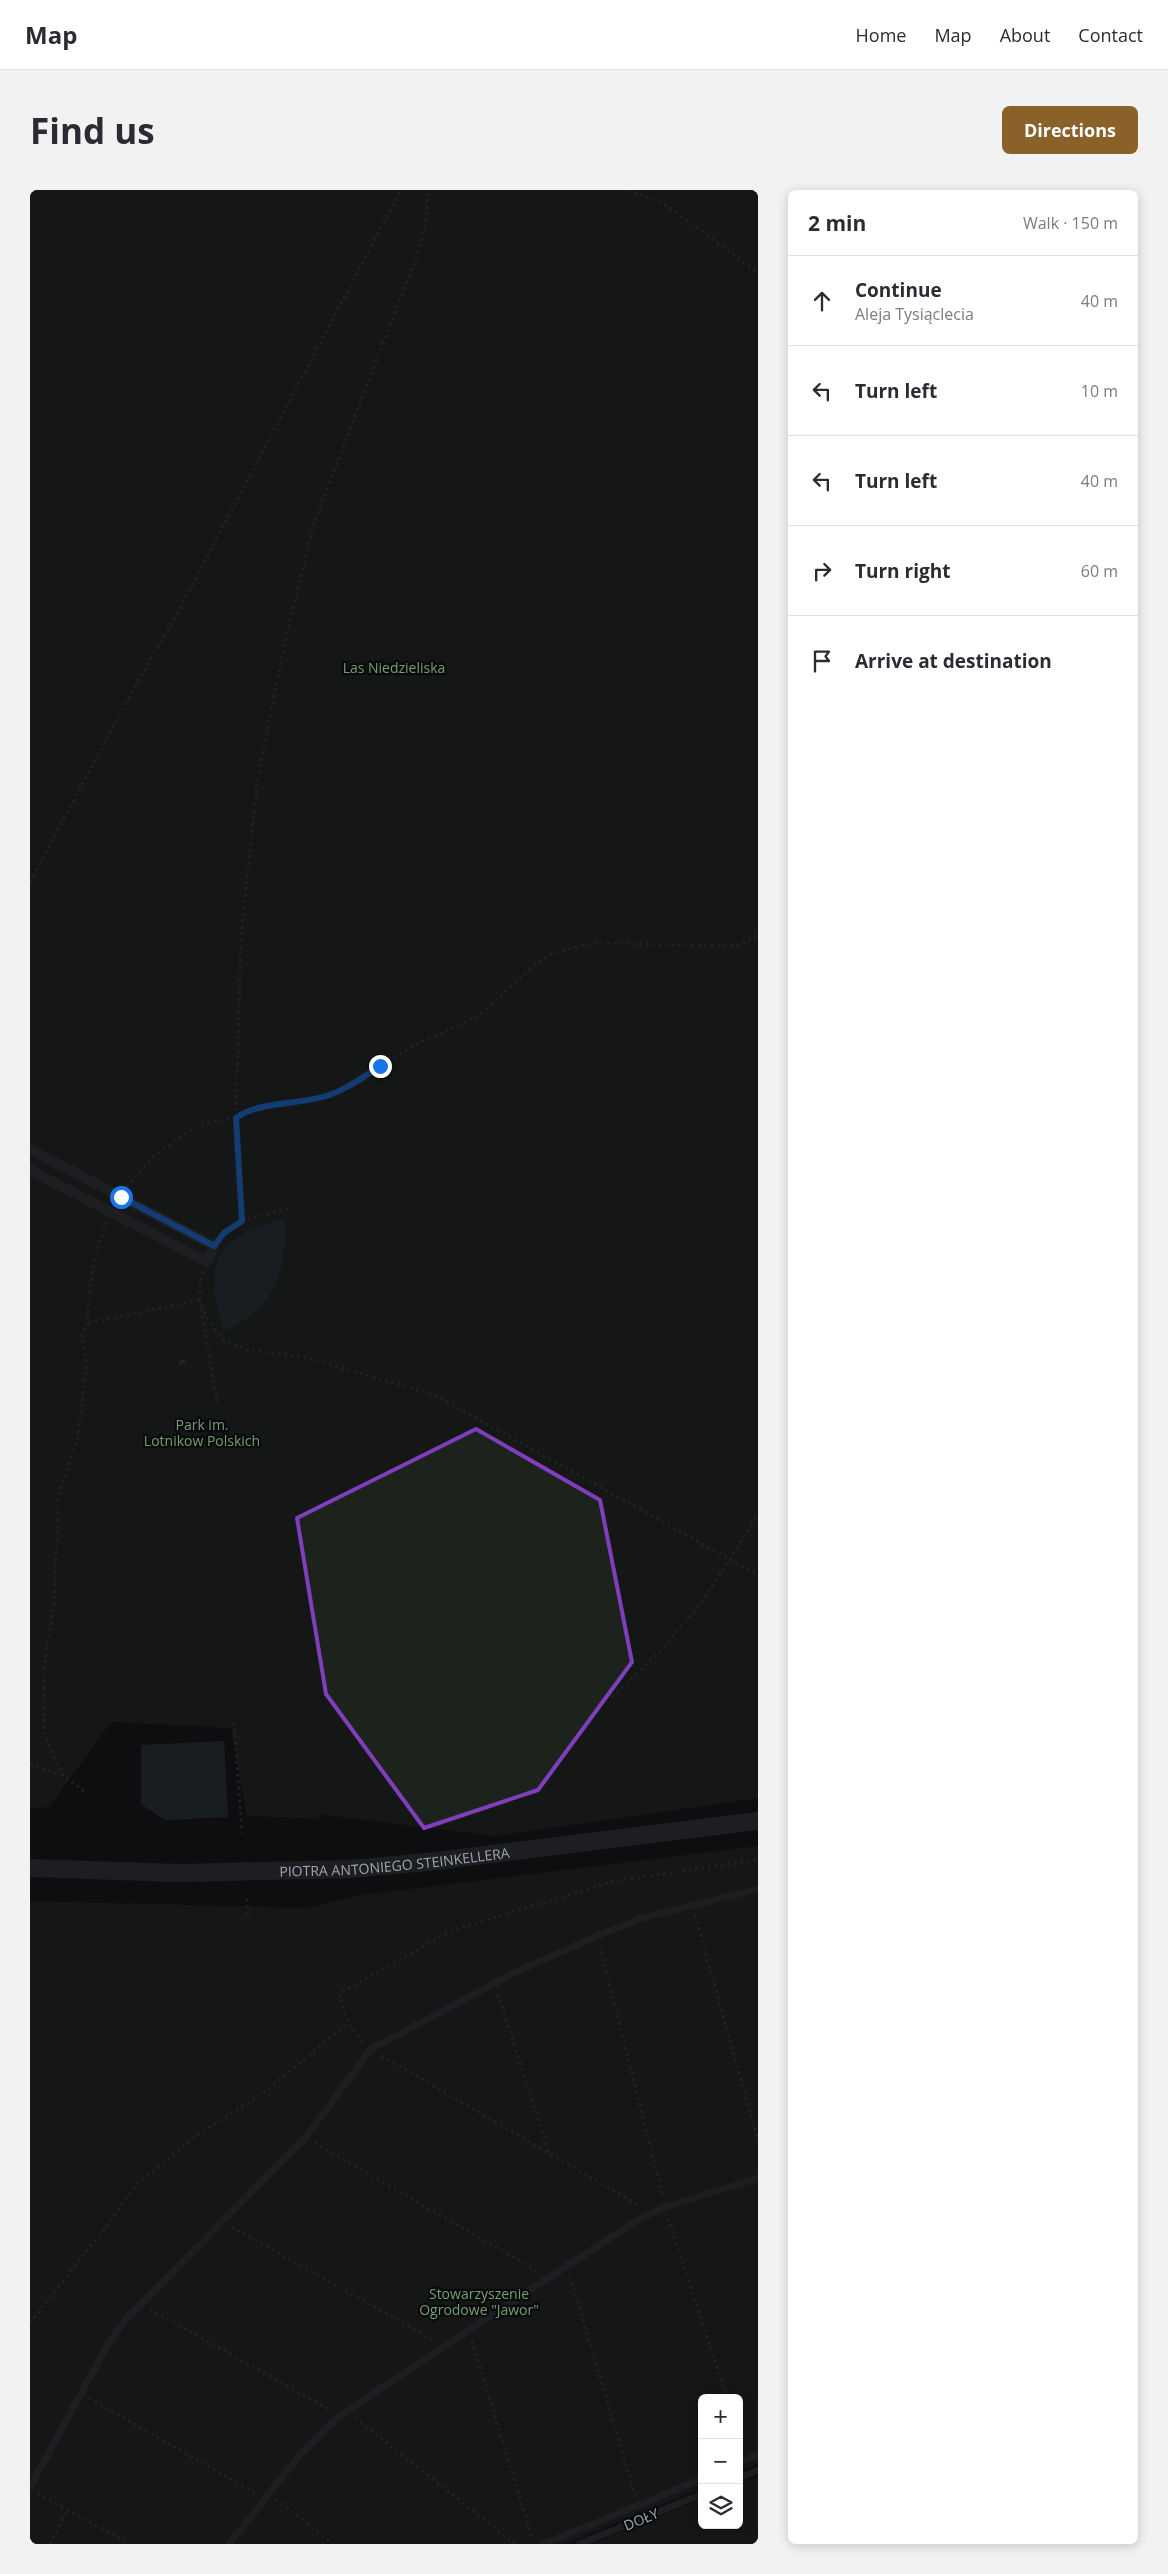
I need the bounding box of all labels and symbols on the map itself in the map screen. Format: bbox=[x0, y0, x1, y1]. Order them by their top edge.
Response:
park label: Las Niedzieliska bbox=[343, 658, 445, 677]
route end bbox=[369, 1055, 392, 1078]
route start bbox=[110, 1186, 133, 1209]
park label: Park im. Lotnikow Polskich bbox=[144, 1415, 260, 1450]
street label: PIOTRA ANTONIEGO STEINKELLERA bbox=[279, 1842, 511, 1880]
park label: Stowarzyszenie Ogrodowe "Jawor" bbox=[419, 2284, 539, 2319]
street label: DOŁY bbox=[621, 2503, 661, 2535]

